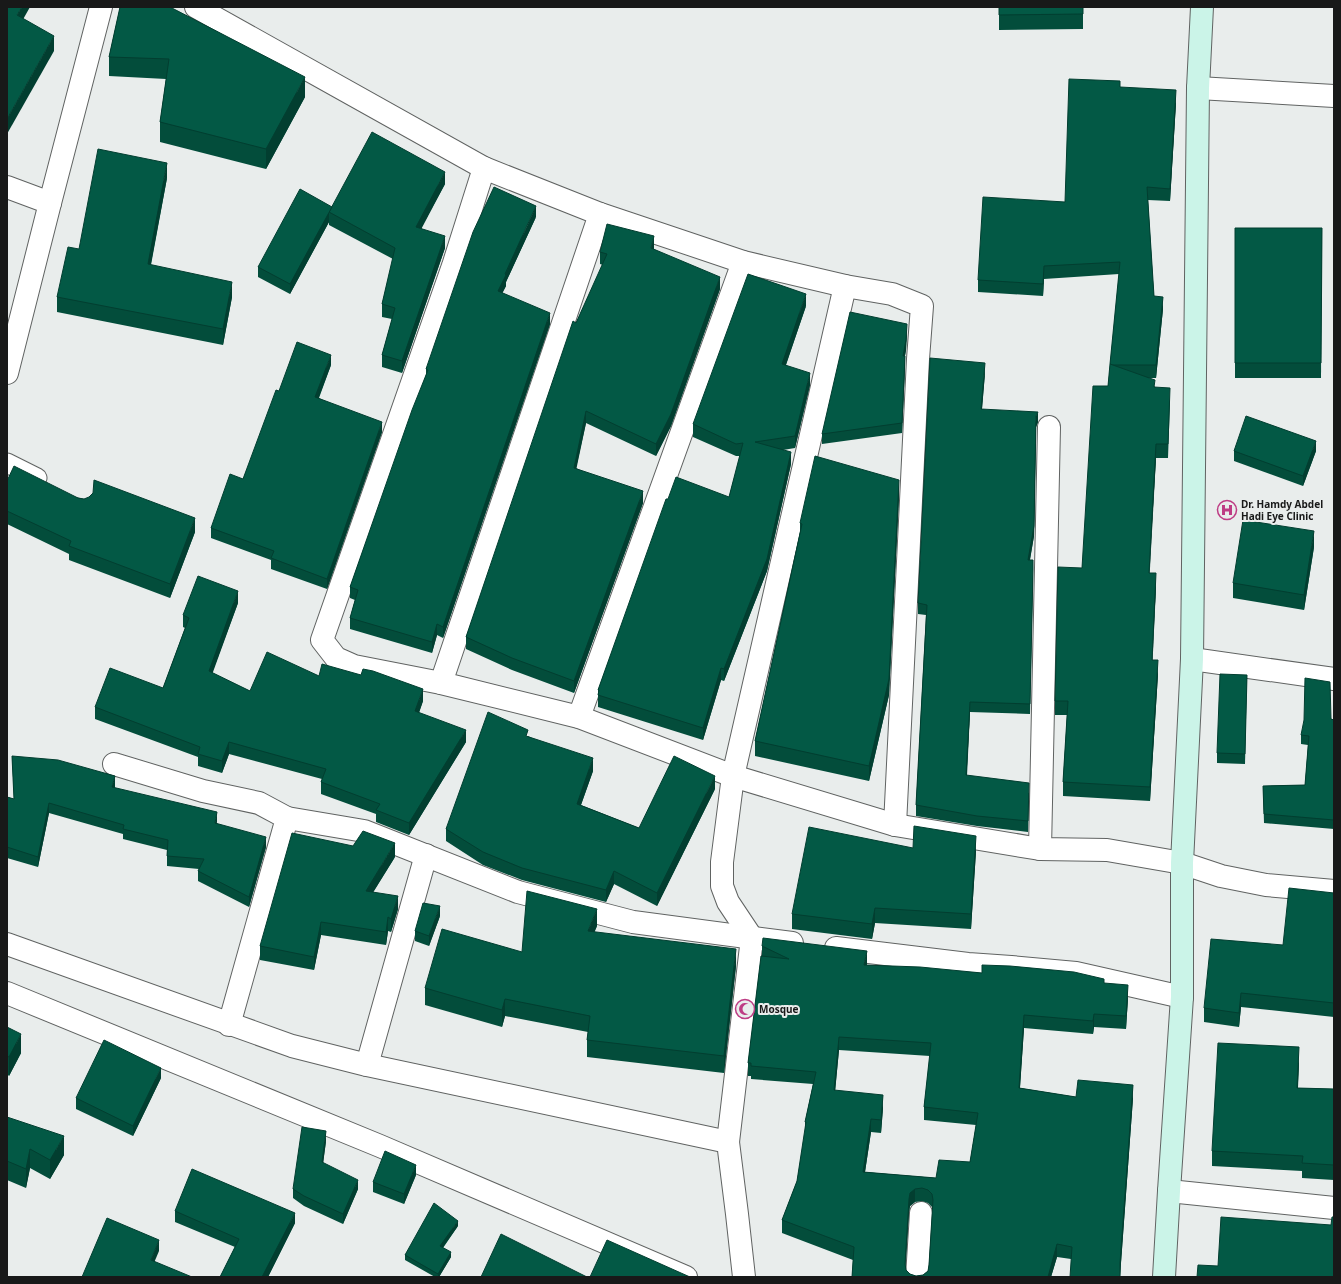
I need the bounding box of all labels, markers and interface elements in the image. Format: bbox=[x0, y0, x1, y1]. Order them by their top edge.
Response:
place label: Dr. Hamdy Abdel Hadi Eye Clinic bbox=[1241, 497, 1323, 523]
hospital icon: Dr. Hamdy Abdel Hadi Eye Clinic bbox=[1216, 499, 1238, 521]
mosque icon: Mosque bbox=[734, 998, 756, 1020]
place label: Mosque bbox=[759, 1002, 799, 1016]

